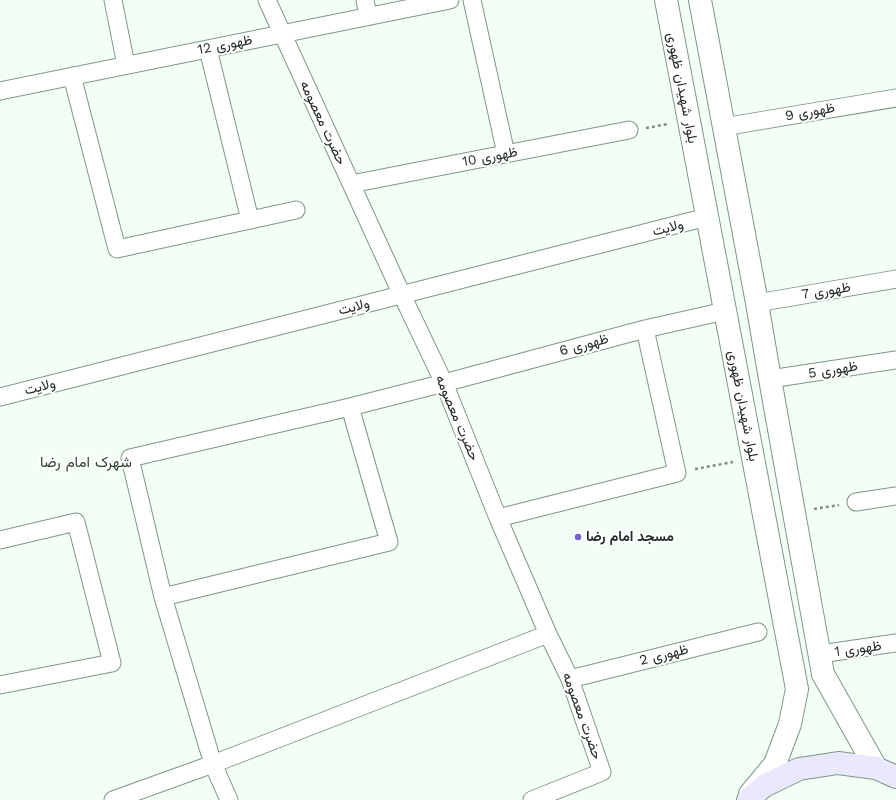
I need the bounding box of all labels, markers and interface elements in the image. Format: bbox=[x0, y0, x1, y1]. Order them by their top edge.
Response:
street label: ظهوری 12 bbox=[196, 31, 254, 59]
street label: بلوار شهیدان ظهوری bbox=[663, 31, 701, 145]
street label: حضرت معصومه bbox=[296, 78, 350, 168]
street label: ظهوری 9 bbox=[784, 99, 836, 125]
street label: ظهوری 10 bbox=[461, 143, 519, 171]
street label: ولایت bbox=[651, 216, 685, 240]
street label: ظهوری 7 bbox=[800, 279, 852, 303]
street label: ولایت bbox=[337, 295, 371, 319]
street label: ظهوری 6 bbox=[558, 330, 610, 360]
street label: بلوار شهیدان ظهوری bbox=[724, 349, 762, 463]
street label: ظهوری 5 bbox=[807, 358, 859, 382]
street label: حضرت معصومه bbox=[431, 373, 483, 463]
street label: ولایت bbox=[23, 375, 57, 399]
district label: شهرک امام رضا bbox=[40, 454, 132, 472]
place label: مسجد امام رضا bbox=[586, 529, 674, 545]
marker: مسجد امام رضا bbox=[573, 532, 583, 542]
street label: ظهوری 1 bbox=[833, 637, 883, 661]
street label: ظهوری 2 bbox=[638, 641, 690, 669]
street label: حضرت معصومه bbox=[559, 670, 605, 762]

